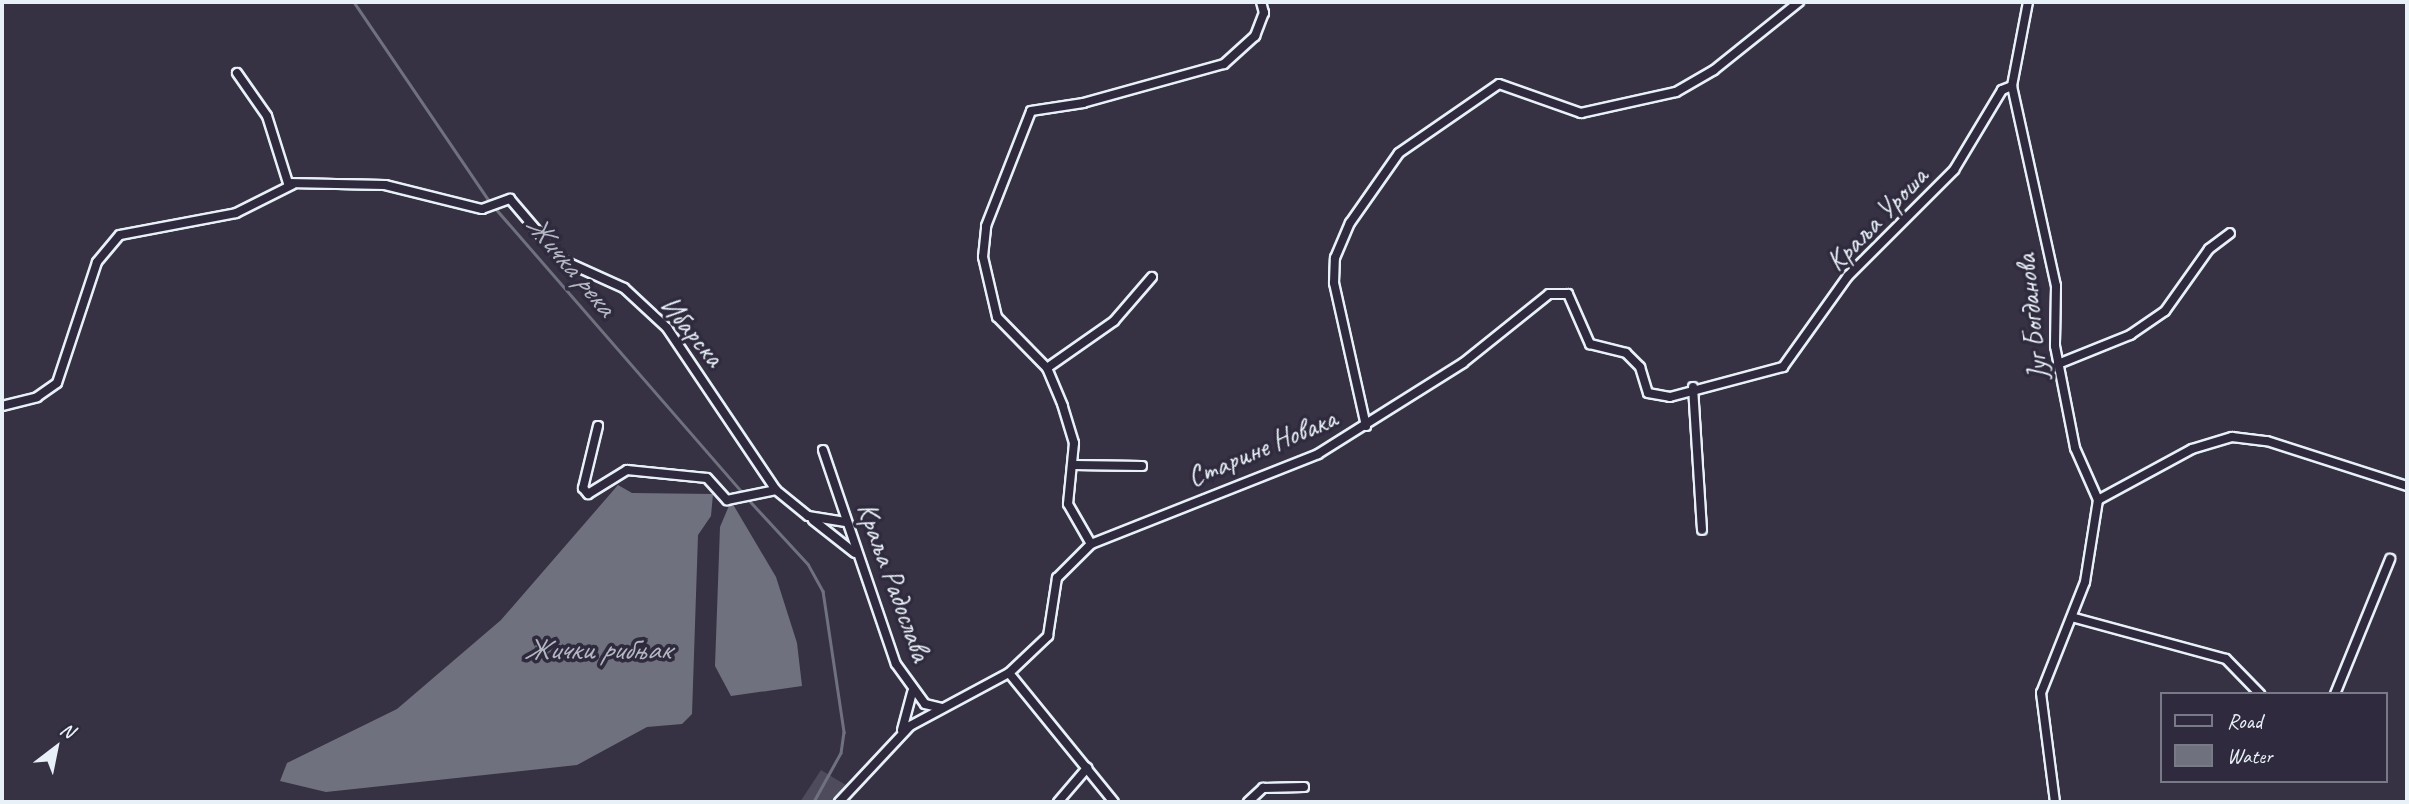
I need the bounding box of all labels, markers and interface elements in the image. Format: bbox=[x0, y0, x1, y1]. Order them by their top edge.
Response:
street label: Краља Уроша bbox=[1819, 160, 1935, 278]
water label: Жичка река bbox=[519, 207, 623, 323]
street label: Југ Богданова bbox=[2009, 252, 2055, 382]
street label: Ибарска bbox=[653, 289, 731, 373]
street label: Старине Новака bbox=[1183, 402, 1341, 494]
street label: Краља Радослава bbox=[850, 498, 938, 666]
water label: Жички рибњак bbox=[524, 631, 670, 667]
legend bbox=[2160, 692, 2388, 783]
text: Road bbox=[2227, 708, 2262, 734]
north arrow bbox=[21, 713, 91, 783]
text: N bbox=[56, 717, 78, 743]
text: Water bbox=[2227, 743, 2273, 769]

